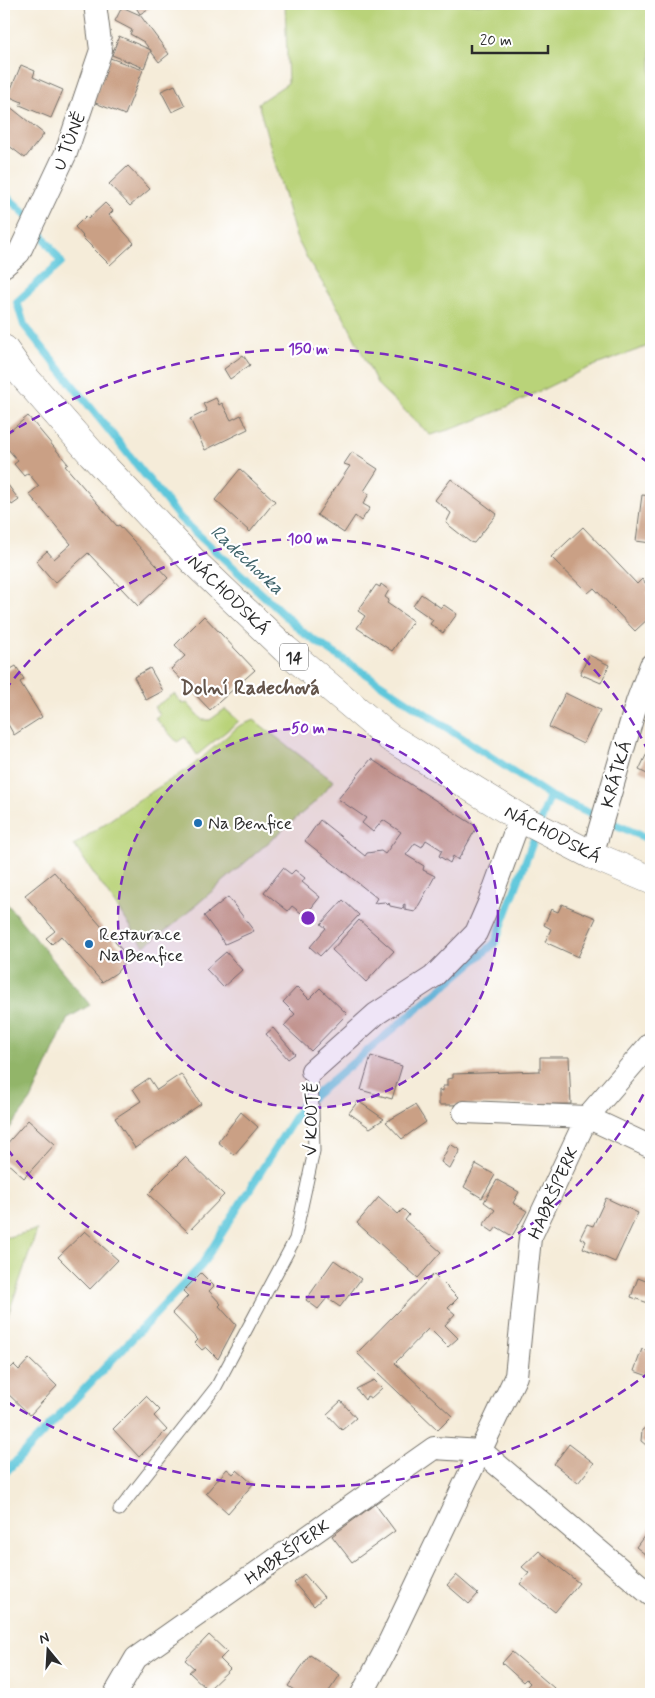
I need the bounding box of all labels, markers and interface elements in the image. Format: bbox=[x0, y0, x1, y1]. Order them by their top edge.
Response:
scale bar bbox=[472, 22, 549, 54]
text: 20 m bbox=[480, 31, 512, 51]
street label: U TŮNĚ bbox=[48, 108, 92, 174]
text: 150 m bbox=[288, 340, 328, 360]
water label: Radechovka bbox=[205, 520, 289, 601]
text: 100 m bbox=[288, 530, 328, 550]
street label: NÁCHODSKÁ bbox=[182, 550, 275, 641]
road number: 14 bbox=[280, 644, 308, 670]
district label: Dolní Radechová bbox=[180, 675, 320, 702]
text: 50 m bbox=[291, 719, 325, 739]
street label: KRÁTKÁ bbox=[596, 738, 638, 811]
street label: NÁCHODSKÁ bbox=[500, 800, 605, 870]
place label: Na Benfice bbox=[208, 812, 293, 836]
marker: Na Benfice bbox=[192, 817, 204, 829]
centre of rings bbox=[299, 909, 317, 927]
place label: Restaurace Na Benfice bbox=[99, 923, 184, 968]
marker: Restaurace Na Benfice bbox=[83, 938, 95, 950]
street label: V KOUTĚ bbox=[299, 1081, 325, 1156]
street label: HABRŠPERK bbox=[523, 1143, 585, 1243]
street label: HABRŠPERK bbox=[240, 1515, 335, 1591]
north arrow bbox=[22, 1626, 72, 1676]
text: N bbox=[37, 1629, 52, 1649]

